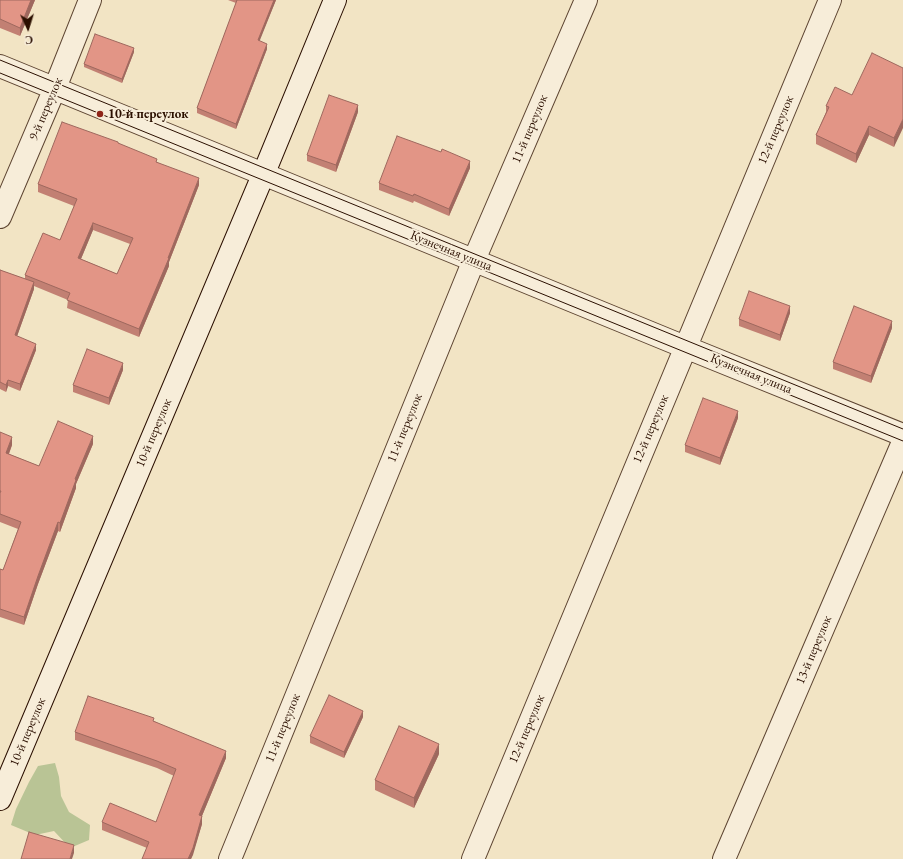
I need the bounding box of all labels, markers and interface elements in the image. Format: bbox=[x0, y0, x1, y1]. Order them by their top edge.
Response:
north arrow bbox=[8, 8, 48, 48]
text: С bbox=[24, 33, 33, 47]
street label: 9-й переулок bbox=[26, 75, 66, 143]
street label: 11-й переулок bbox=[509, 92, 551, 166]
street label: 12-й переулок bbox=[755, 93, 797, 167]
place label: 10-й переулок bbox=[108, 106, 189, 122]
marker: 10-й переулок bbox=[95, 109, 105, 119]
street label: Кузнечная улица bbox=[408, 227, 494, 275]
street label: Кузнечная улица bbox=[708, 350, 794, 398]
street label: 11-й переулок bbox=[384, 391, 426, 465]
street label: 12-й переулок bbox=[630, 392, 672, 466]
street label: 10-й переулок bbox=[133, 396, 175, 470]
street label: 13-й переулок bbox=[793, 613, 835, 687]
street label: 11-й переулок bbox=[262, 691, 304, 765]
street label: 12-й переулок bbox=[506, 692, 548, 766]
street label: 10-й переулок bbox=[7, 695, 49, 769]

